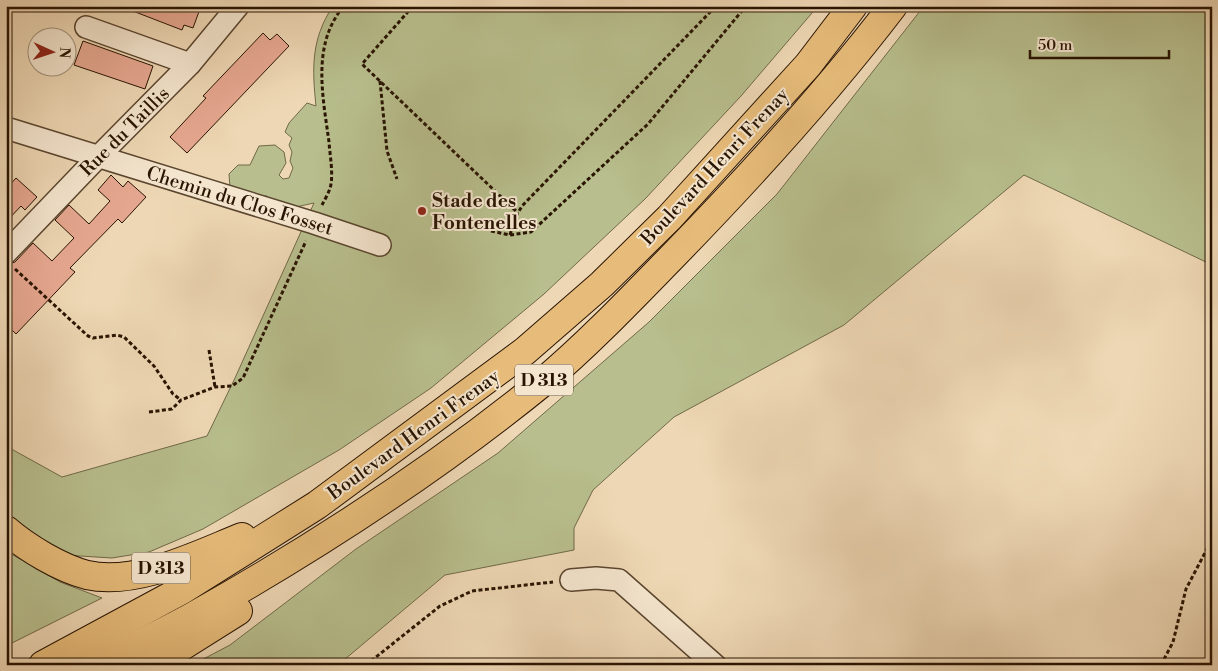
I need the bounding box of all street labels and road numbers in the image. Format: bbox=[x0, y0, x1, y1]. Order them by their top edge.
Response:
street label: Rue du Taillis bbox=[75, 82, 175, 182]
street label: Boulevard Henri Frenay bbox=[635, 82, 794, 251]
street label: Chemin du Clos Fosset bbox=[143, 161, 336, 241]
street label: Boulevard Henri Frenay bbox=[322, 364, 505, 506]
road number: D 313 bbox=[515, 364, 573, 396]
road number: D 313 bbox=[132, 552, 190, 584]

